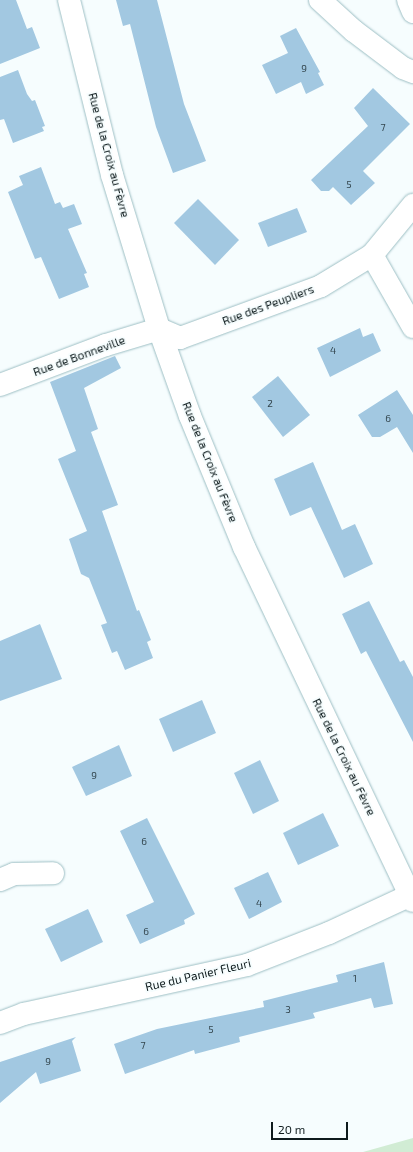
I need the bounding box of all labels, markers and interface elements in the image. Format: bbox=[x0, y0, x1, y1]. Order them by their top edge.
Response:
house number: 9 bbox=[301, 63, 307, 75]
street label: Rue de la Croix au Fèvre bbox=[85, 91, 133, 219]
house number: 7 bbox=[380, 122, 386, 134]
house number: 5 bbox=[346, 179, 352, 191]
street label: Rue des Peupliers bbox=[220, 282, 316, 328]
street label: Rue de Bonneville bbox=[31, 333, 127, 379]
house number: 4 bbox=[330, 345, 336, 357]
house number: 2 bbox=[267, 398, 273, 410]
street label: Rue de la Croix au Fèvre bbox=[179, 400, 241, 524]
house number: 6 bbox=[385, 413, 391, 425]
street label: Rue de la Croix au Fèvre bbox=[309, 696, 379, 818]
house number: 9 bbox=[91, 770, 97, 782]
house number: 6 bbox=[141, 836, 147, 848]
house number: 4 bbox=[256, 898, 262, 910]
house number: 6 bbox=[143, 926, 149, 938]
street label: Rue du Panier Fleuri bbox=[144, 956, 252, 994]
house number: 1 bbox=[353, 973, 357, 985]
house number: 3 bbox=[285, 1004, 291, 1016]
house number: 5 bbox=[208, 1024, 214, 1036]
house number: 7 bbox=[140, 1040, 146, 1052]
house number: 9 bbox=[45, 1056, 51, 1068]
scale bar bbox=[273, 1114, 350, 1140]
text: 20 m bbox=[278, 1122, 305, 1136]

